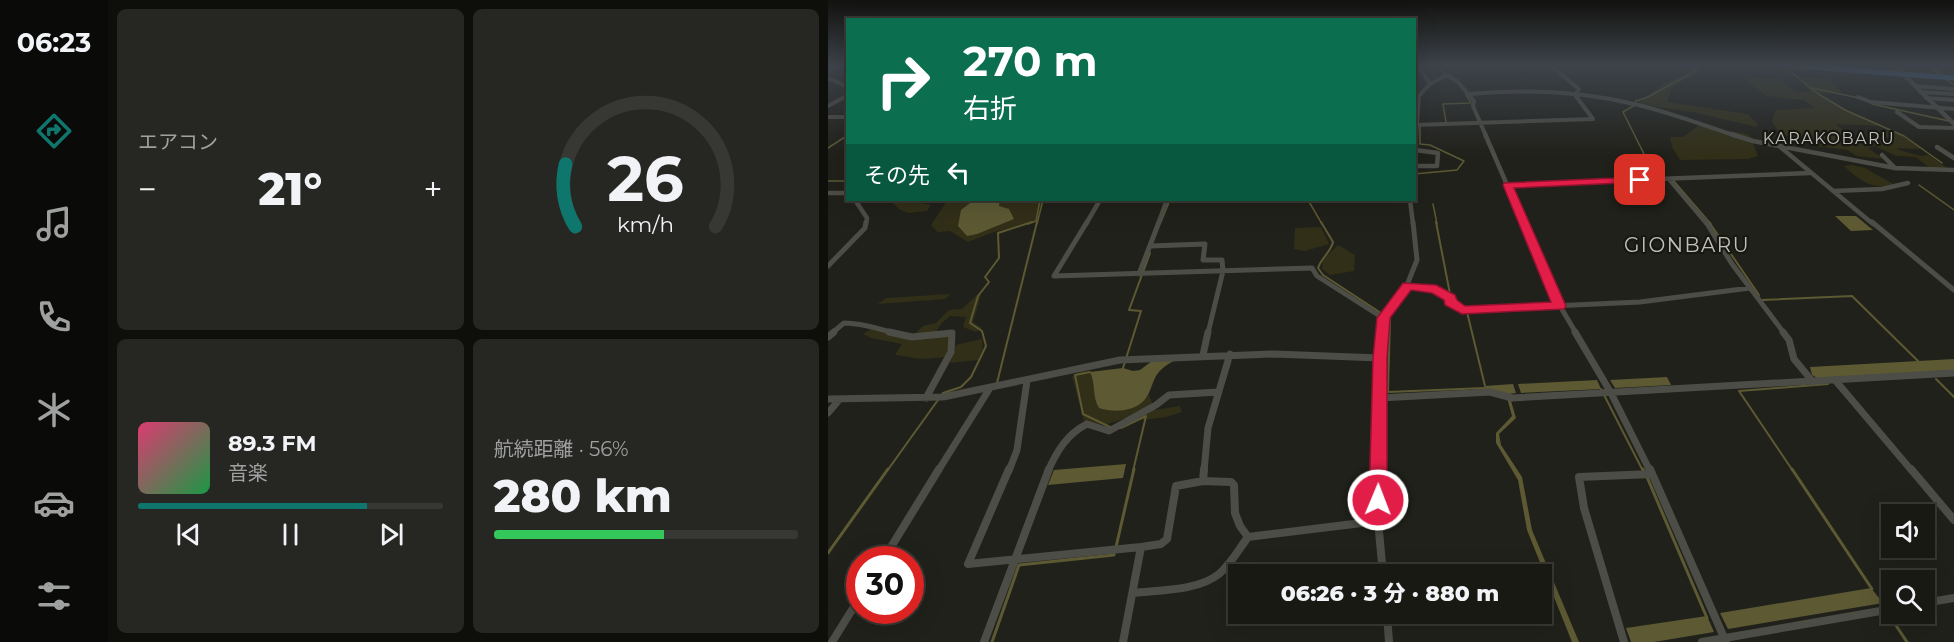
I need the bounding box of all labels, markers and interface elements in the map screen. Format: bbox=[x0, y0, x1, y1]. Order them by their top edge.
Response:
text: 06:23 bbox=[17, 26, 91, 59]
text: 270 m bbox=[963, 35, 1097, 87]
icon: right bbox=[864, 42, 942, 120]
text: 右折 bbox=[963, 92, 1017, 125]
icon: directions bbox=[33, 110, 75, 152]
district label: KARAKOBARU bbox=[1763, 129, 1895, 148]
text: エアコン bbox=[138, 130, 218, 154]
text: 26 bbox=[607, 141, 684, 217]
pin bbox=[1614, 154, 1665, 205]
icon: left bbox=[942, 156, 975, 189]
text: 21° bbox=[258, 161, 322, 216]
text: その先 bbox=[864, 162, 930, 189]
icon: arrive bbox=[1623, 163, 1656, 196]
text: − bbox=[138, 169, 157, 209]
text: + bbox=[424, 169, 442, 209]
icon: music bbox=[33, 203, 75, 245]
text: km/h bbox=[617, 211, 674, 237]
district label: GIONBARU bbox=[1624, 233, 1750, 257]
icon: phone bbox=[33, 296, 75, 338]
icon: climate bbox=[33, 389, 75, 431]
text: 89.3 FM bbox=[228, 430, 317, 457]
text: 航続距離 · 56% bbox=[494, 437, 629, 461]
text: 音楽 bbox=[228, 461, 268, 485]
text: 280 km bbox=[494, 468, 672, 523]
position arrow bbox=[1346, 468, 1410, 532]
icon: car bbox=[33, 482, 75, 524]
map controls bbox=[1881, 504, 1935, 624]
button: sound bbox=[1881, 504, 1935, 558]
icon: previous bbox=[172, 518, 205, 551]
icon: pause bbox=[274, 518, 307, 551]
icon: next bbox=[375, 518, 408, 551]
speed limit sign: 30 bbox=[846, 546, 924, 624]
button: search bbox=[1881, 570, 1935, 624]
icon: filters bbox=[33, 575, 75, 617]
text: 06:26 · 3 分 · 880 m bbox=[1281, 580, 1499, 607]

